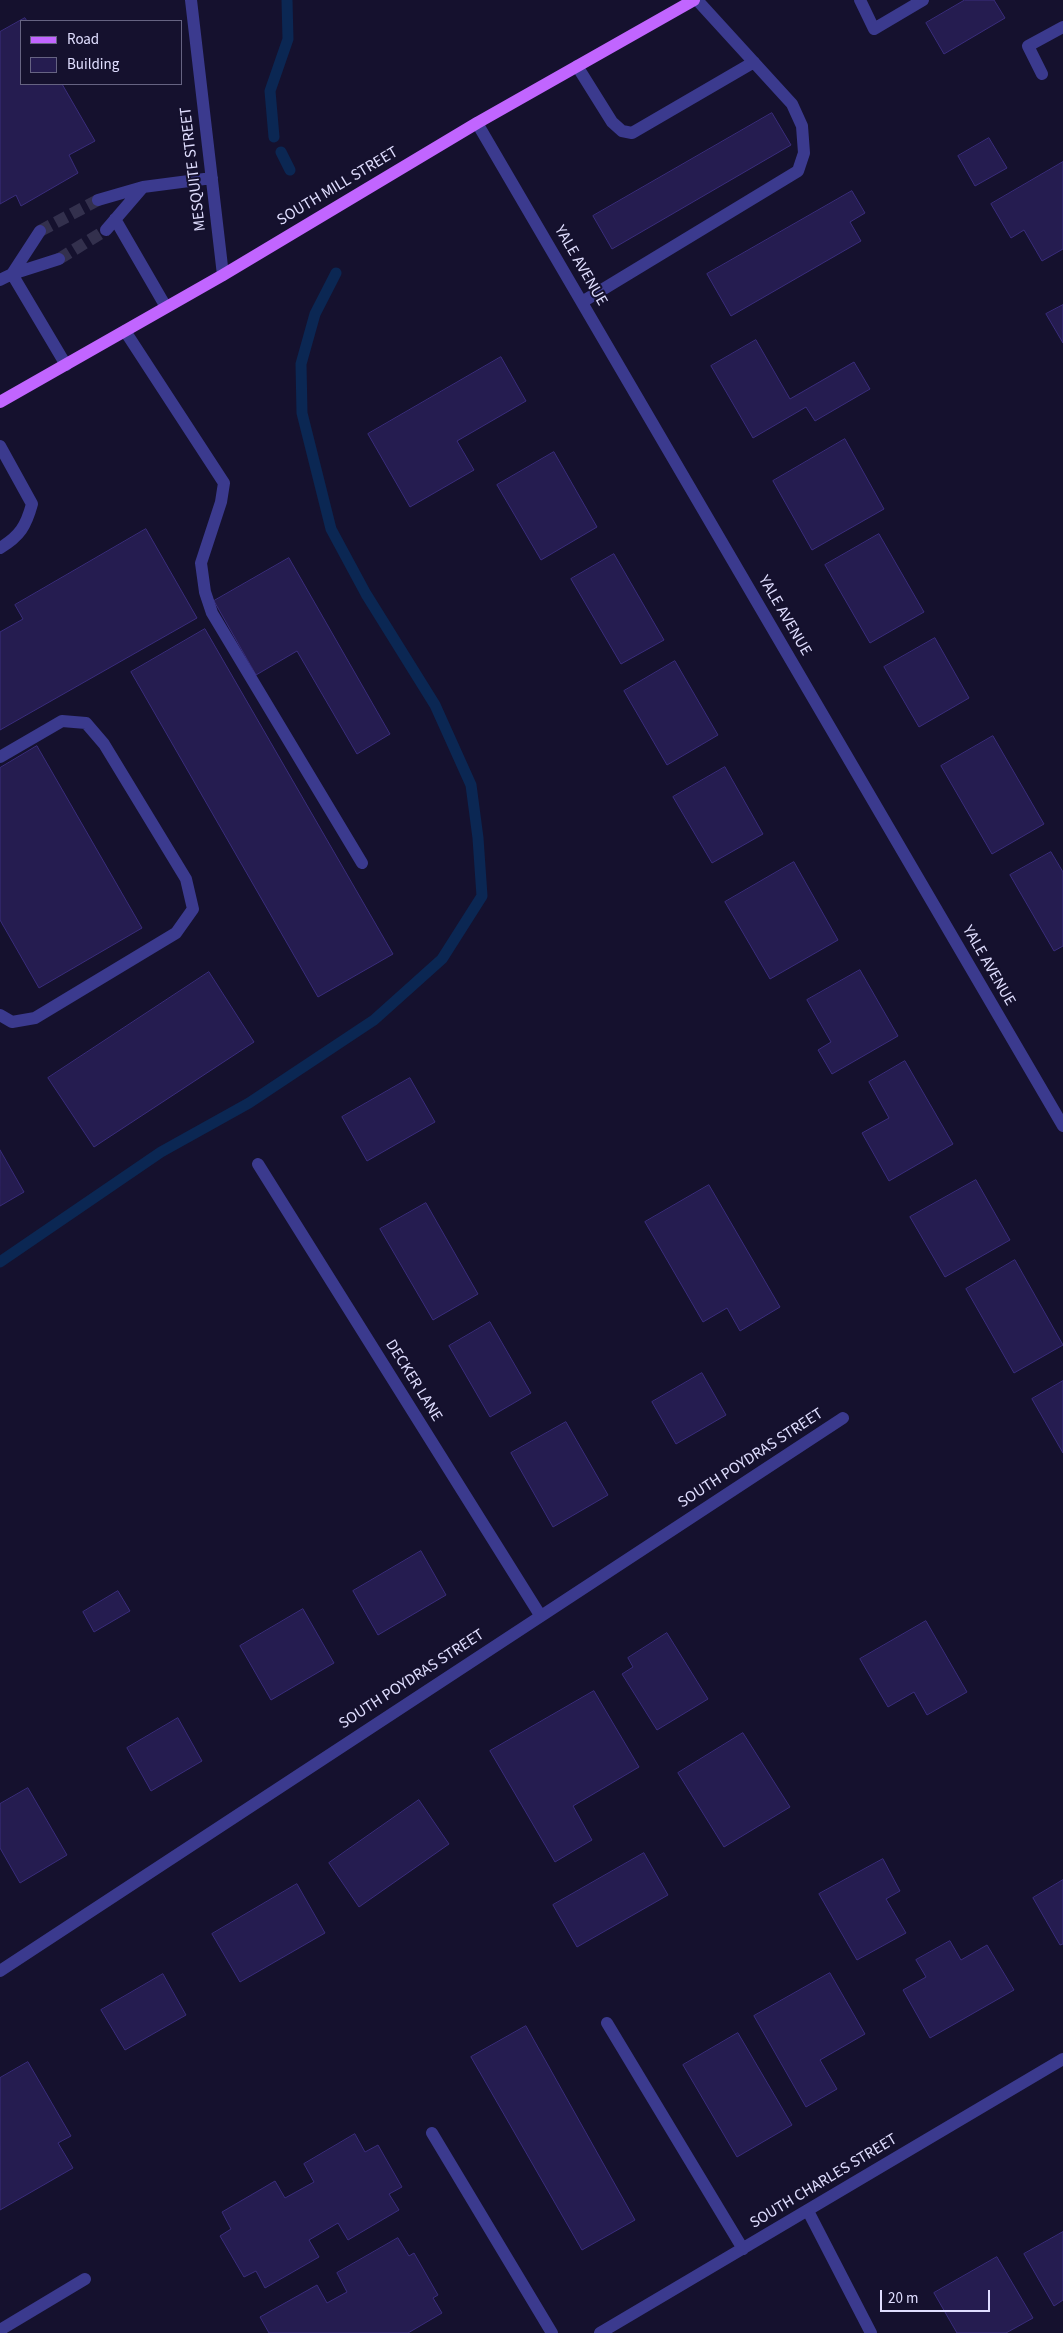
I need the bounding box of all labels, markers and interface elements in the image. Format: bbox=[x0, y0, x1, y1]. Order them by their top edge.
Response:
legend bbox=[20, 20, 182, 85]
text: Road bbox=[67, 29, 99, 50]
text: Building bbox=[67, 54, 119, 75]
street label: MESQUITE STREET bbox=[177, 106, 211, 232]
street label: SOUTH MILL STREET bbox=[274, 143, 402, 231]
street label: YALE AVENUE bbox=[549, 222, 611, 310]
street label: YALE AVENUE bbox=[753, 572, 815, 660]
street label: YALE AVENUE bbox=[957, 922, 1019, 1010]
street label: DECKER LANE bbox=[380, 1337, 446, 1425]
street label: SOUTH POYDRAS STREET bbox=[675, 1405, 827, 1513]
street label: SOUTH POYDRAS STREET bbox=[336, 1626, 488, 1734]
street label: SOUTH CHARLES STREET bbox=[747, 2130, 901, 2234]
scale bar bbox=[883, 2280, 993, 2312]
text: 20 m bbox=[888, 2288, 918, 2309]

